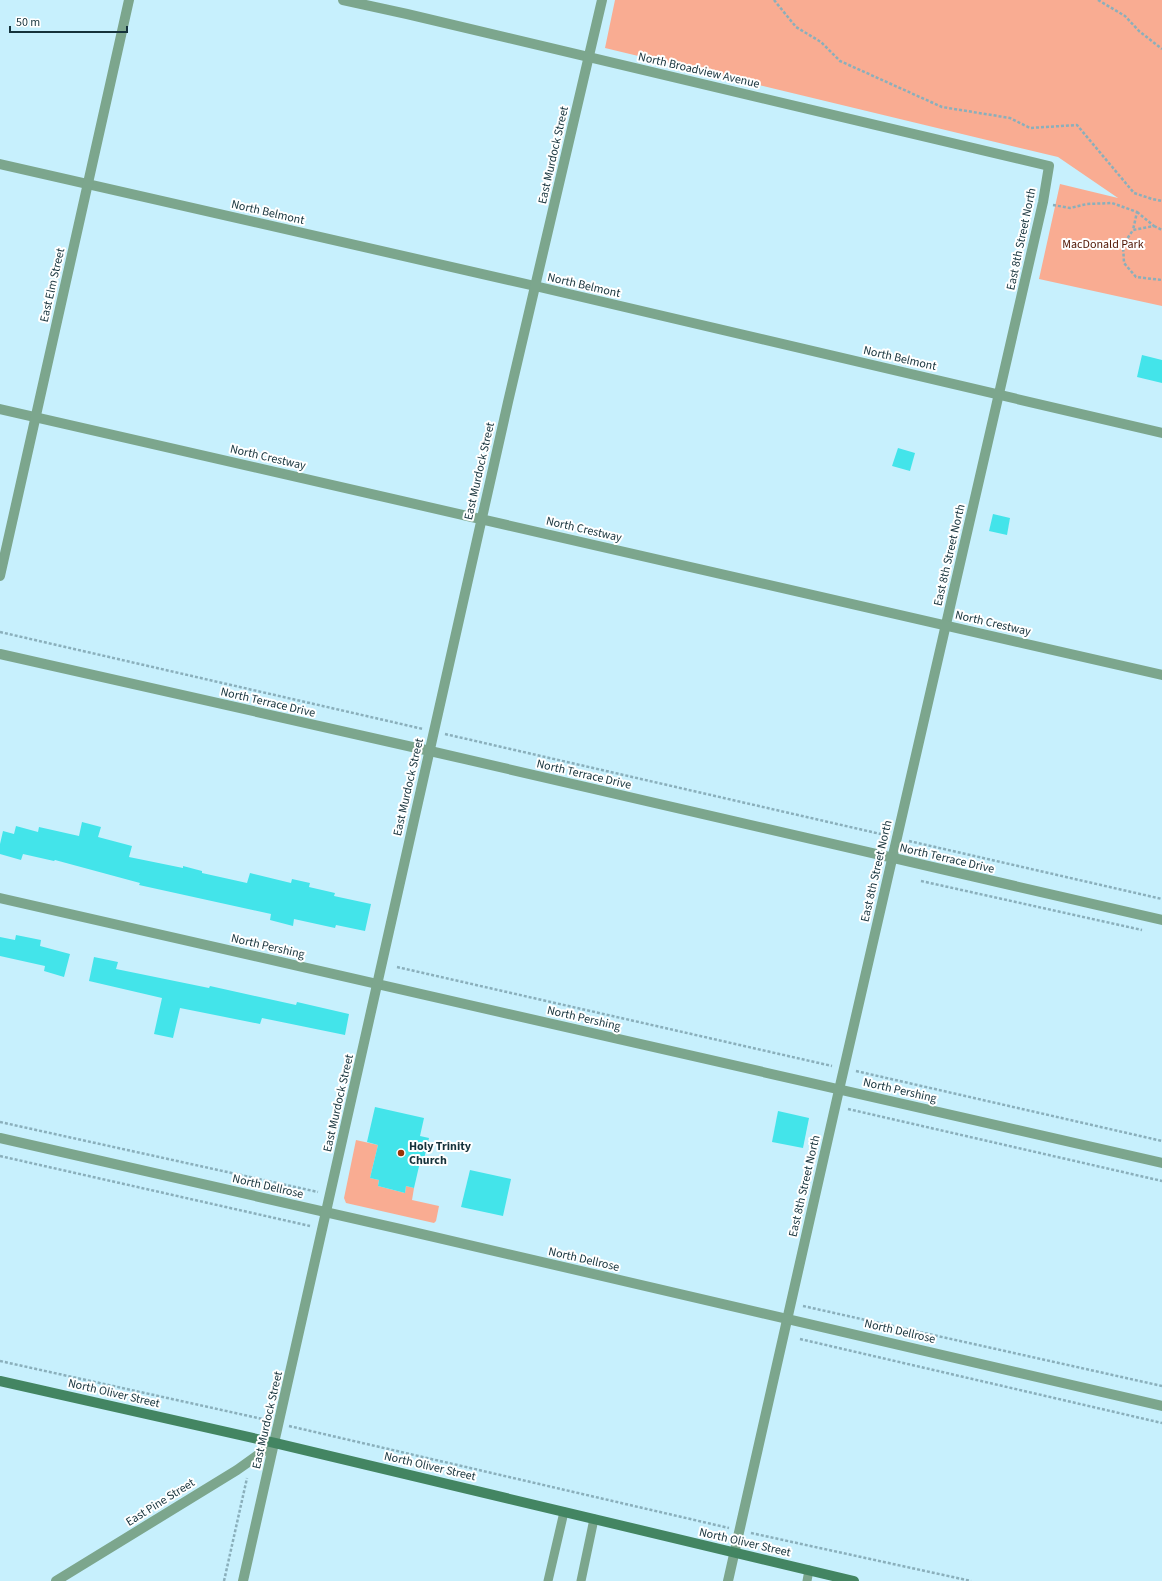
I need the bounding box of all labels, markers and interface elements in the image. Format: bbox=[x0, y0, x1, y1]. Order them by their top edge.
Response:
scale bar bbox=[10, 8, 127, 34]
text: 50 m bbox=[16, 14, 40, 31]
street label: North Broadview Avenue bbox=[636, 48, 761, 93]
street label: East Murdock Street bbox=[534, 105, 573, 206]
street label: East 8th Street North bbox=[1002, 186, 1041, 292]
street label: North Belmont bbox=[230, 196, 306, 229]
park label: MacDonald Park bbox=[1062, 236, 1144, 253]
street label: East Elm Street bbox=[36, 246, 69, 324]
street label: North Belmont bbox=[546, 269, 622, 302]
street label: North Belmont bbox=[862, 342, 938, 375]
street label: East Murdock Street bbox=[460, 421, 499, 522]
street label: North Crestway bbox=[228, 441, 308, 475]
street label: East 8th Street North bbox=[930, 503, 969, 608]
street label: North Crestway bbox=[544, 513, 624, 547]
street label: North Crestway bbox=[953, 607, 1033, 641]
street label: North Terrace Drive bbox=[219, 683, 317, 722]
street label: East Murdock Street bbox=[389, 737, 428, 838]
street label: North Terrace Drive bbox=[535, 755, 633, 794]
street label: East 8th Street North bbox=[857, 819, 896, 924]
street label: North Terrace Drive bbox=[898, 839, 996, 878]
street label: North Pershing bbox=[229, 930, 306, 963]
street label: North Pershing bbox=[545, 1002, 622, 1035]
street label: East Murdock Street bbox=[319, 1053, 358, 1154]
street label: North Pershing bbox=[861, 1074, 938, 1107]
street label: East 8th Street North bbox=[785, 1134, 824, 1239]
place label: Holy Trinity Church bbox=[409, 1138, 472, 1169]
marker: Holy Trinity Church bbox=[396, 1148, 406, 1158]
street label: North Dellrose bbox=[231, 1170, 305, 1203]
street label: North Dellrose bbox=[547, 1243, 621, 1276]
street label: North Dellrose bbox=[863, 1315, 937, 1348]
street label: East Murdock Street bbox=[248, 1370, 287, 1471]
street label: North Oliver Street bbox=[66, 1375, 161, 1412]
street label: North Oliver Street bbox=[382, 1448, 477, 1485]
street label: East Pine Street bbox=[123, 1474, 198, 1530]
street label: North Oliver Street bbox=[697, 1524, 792, 1561]

